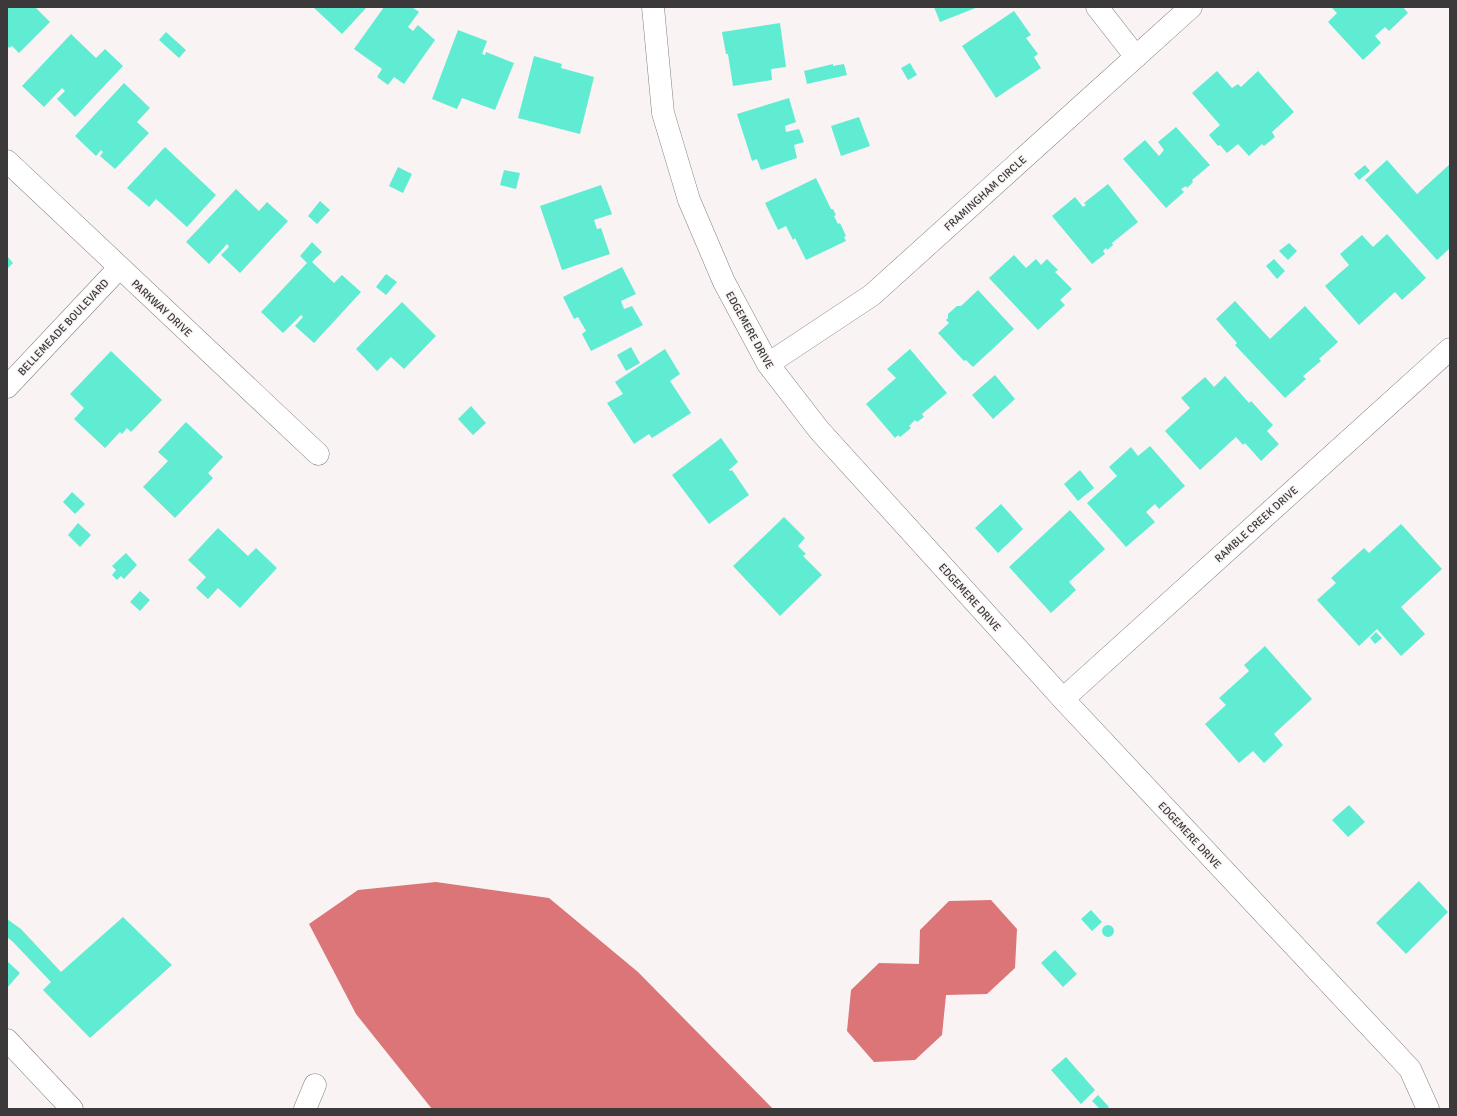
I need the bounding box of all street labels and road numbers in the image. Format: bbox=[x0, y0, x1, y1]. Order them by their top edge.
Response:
street label: FRAMINGHAM CIRCLE bbox=[942, 153, 1029, 234]
street label: BELLEMEADE BOULEVARD bbox=[15, 276, 112, 378]
street label: PARKWAY DRIVE bbox=[129, 277, 195, 340]
street label: EDGEMERE DRIVE bbox=[723, 289, 776, 371]
street label: RAMBLE CREEK DRIVE bbox=[1212, 484, 1301, 565]
street label: EDGEMERE DRIVE bbox=[936, 561, 1003, 634]
street label: EDGEMERE DRIVE bbox=[1155, 799, 1224, 871]

